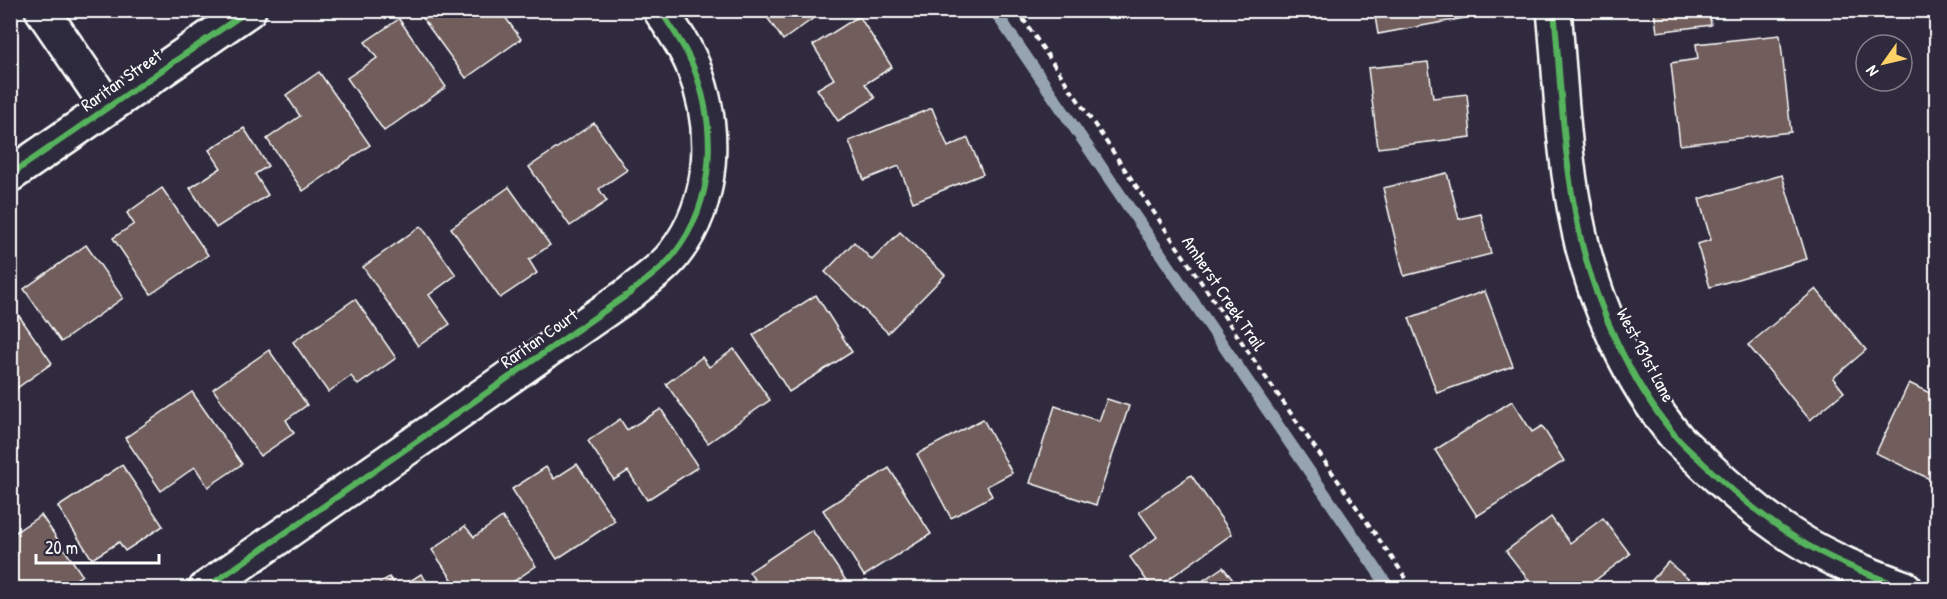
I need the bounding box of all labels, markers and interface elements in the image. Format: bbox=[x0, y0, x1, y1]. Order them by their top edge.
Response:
north arrow bbox=[1854, 33, 1914, 93]
street label: Raritan Street bbox=[75, 42, 167, 117]
text: N bbox=[1860, 61, 1883, 81]
street label: Amherst Creek Trail bbox=[1176, 231, 1272, 356]
street label: Raritan Court bbox=[495, 302, 583, 374]
street label: West 131st Lane bbox=[1611, 304, 1681, 406]
scale bar bbox=[36, 527, 159, 565]
text: 20 m bbox=[45, 535, 78, 560]

